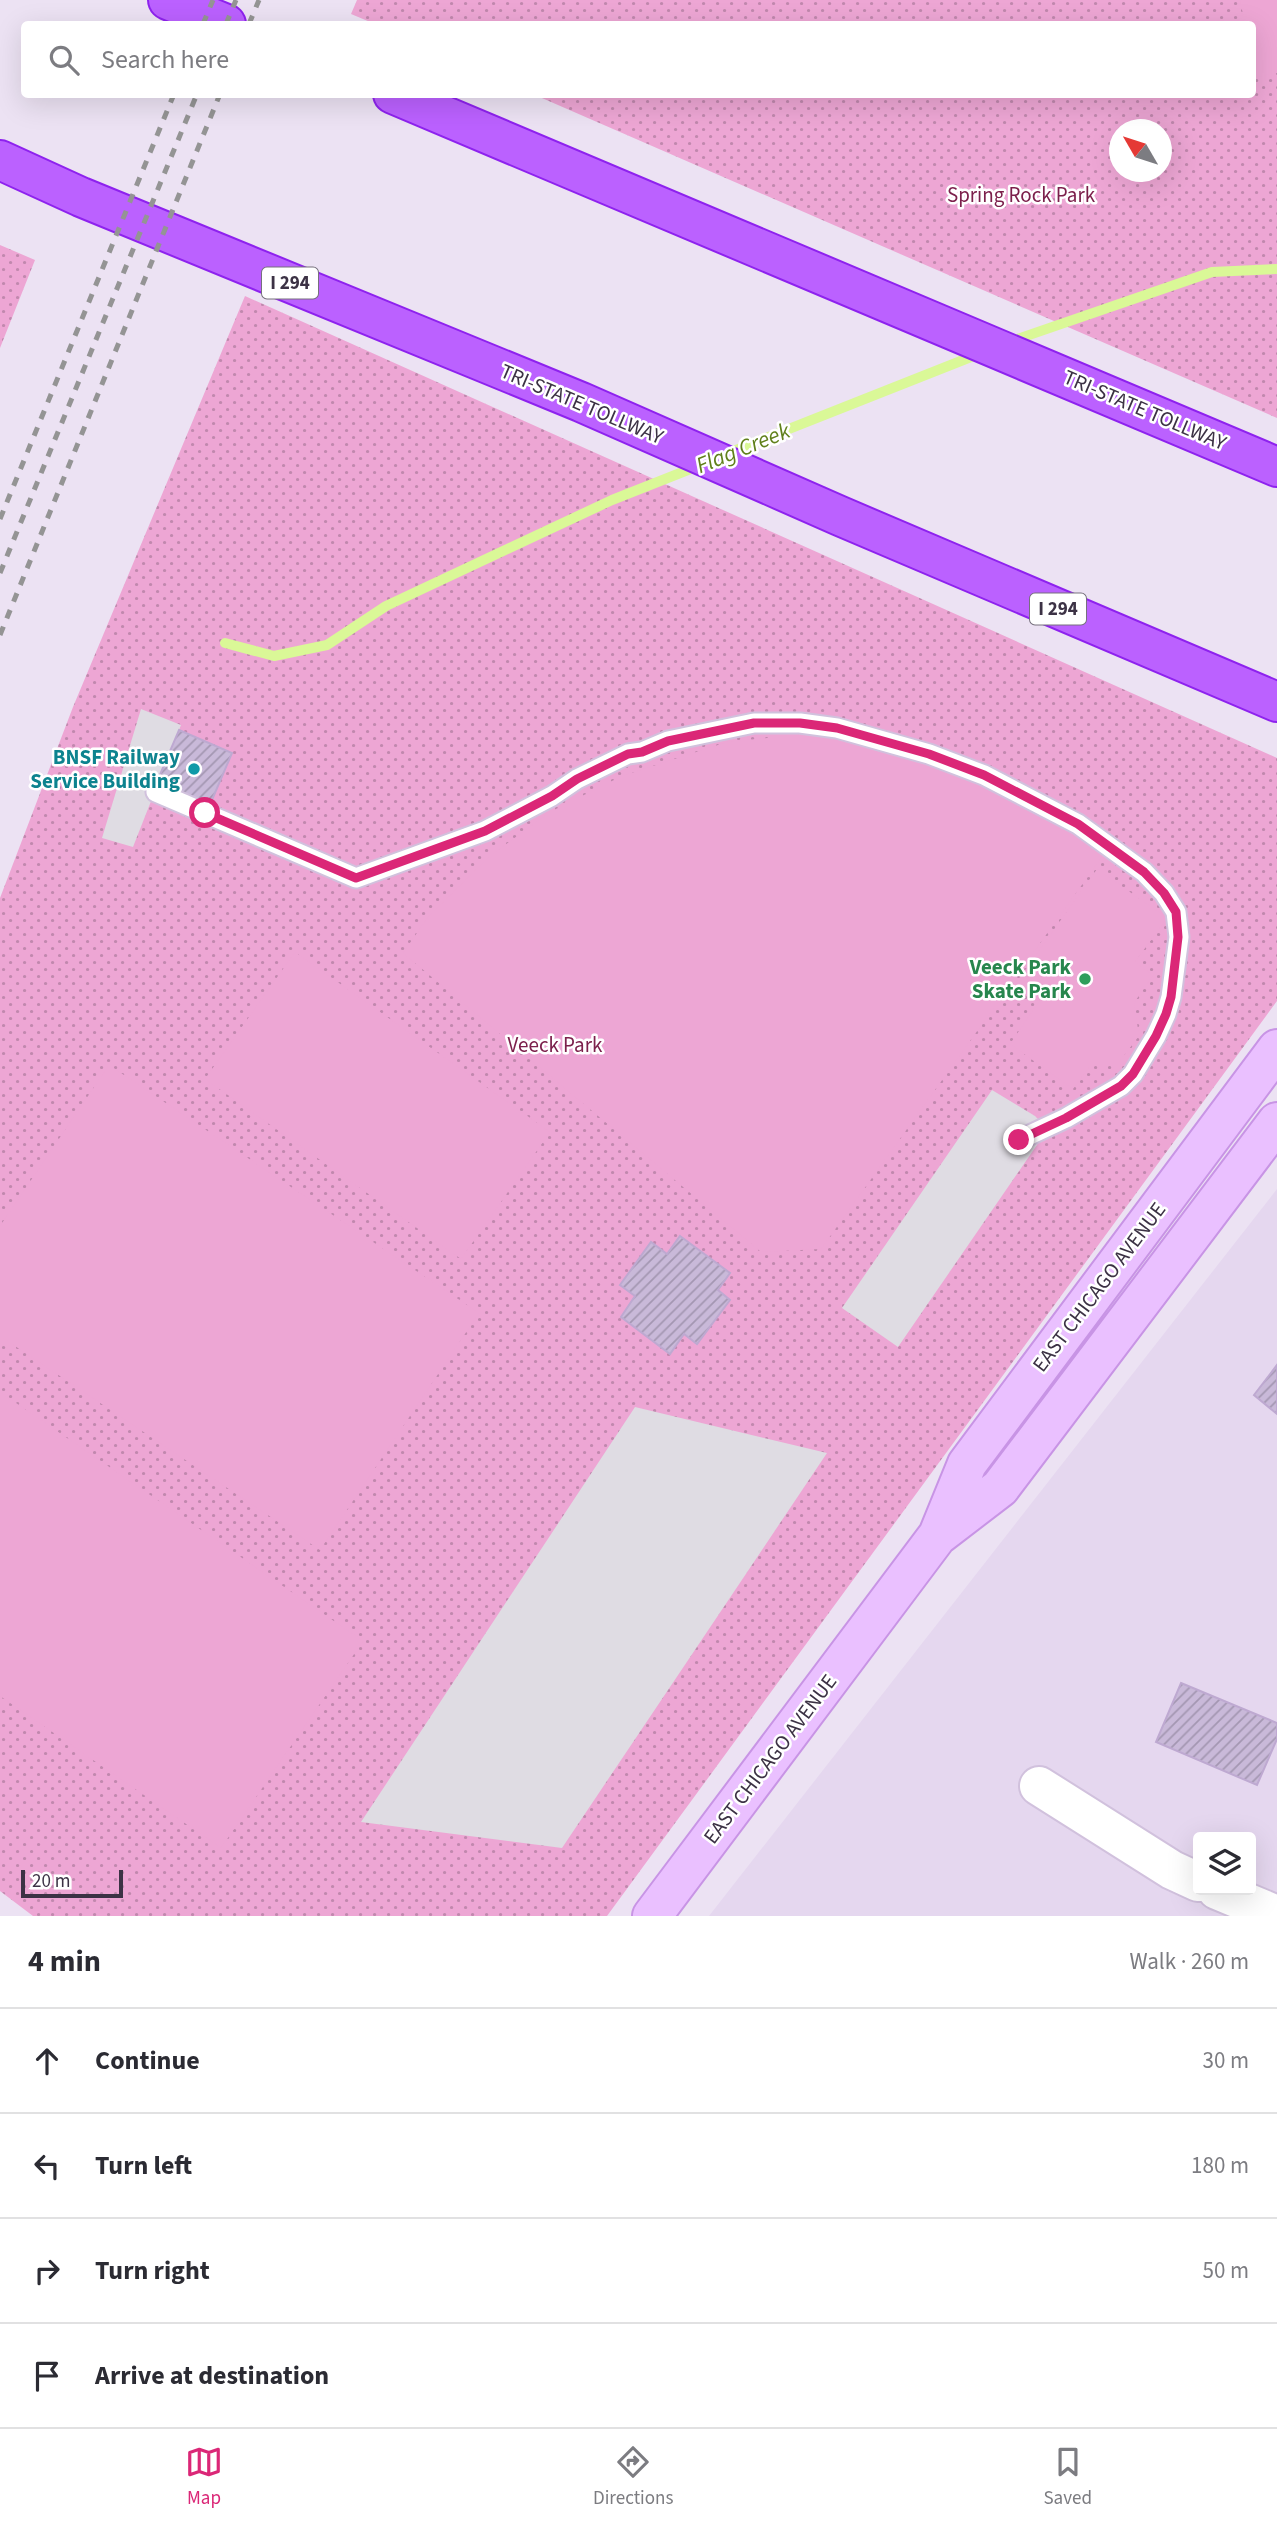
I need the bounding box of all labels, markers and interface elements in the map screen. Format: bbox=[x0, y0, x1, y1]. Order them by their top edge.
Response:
search box bbox=[21, 21, 1256, 98]
icon: search bbox=[45, 41, 83, 79]
text: Search here bbox=[101, 41, 229, 78]
north arrow bbox=[1109, 119, 1172, 182]
park label: Spring Rock Park bbox=[947, 180, 1096, 210]
road number: I 294 bbox=[262, 268, 318, 298]
street label: TRI-STATE TOLLWAY bbox=[496, 356, 669, 452]
street label: TRI-STATE TOLLWAY bbox=[1059, 362, 1232, 458]
water label: Flag Creek bbox=[691, 414, 796, 482]
road number: I 294 bbox=[1030, 594, 1086, 624]
place label: BNSF Railway Service Building bbox=[30, 742, 180, 796]
marker: BNSF Railway Service Building bbox=[186, 761, 202, 777]
route start bbox=[189, 797, 220, 828]
place label: Veeck Park Skate Park bbox=[969, 952, 1071, 1006]
marker: Veeck Park Skate Park bbox=[1077, 971, 1093, 987]
park label: Veeck Park bbox=[508, 1030, 603, 1060]
route end bbox=[1003, 1124, 1034, 1155]
street label: EAST CHICAGO AVENUE bbox=[1025, 1196, 1173, 1378]
street label: EAST CHICAGO AVENUE bbox=[696, 1668, 844, 1850]
map controls bbox=[1193, 1832, 1256, 1895]
button: layers bbox=[1193, 1832, 1256, 1895]
scale bar bbox=[21, 1867, 122, 1899]
text: 20 m bbox=[32, 1868, 70, 1895]
text: 4 min bbox=[28, 1940, 101, 1983]
text: Walk · 260 m bbox=[1130, 1945, 1249, 1978]
icon: ahead bbox=[28, 2042, 66, 2080]
text: Continue bbox=[95, 2042, 200, 2079]
text: 30 m bbox=[1202, 2044, 1249, 2077]
icon: left bbox=[28, 2147, 66, 2185]
text: Turn left bbox=[95, 2147, 192, 2184]
text: 180 m bbox=[1191, 2149, 1249, 2182]
icon: right bbox=[28, 2252, 66, 2290]
text: Turn right bbox=[95, 2252, 210, 2289]
text: 50 m bbox=[1202, 2254, 1249, 2287]
icon: arrive bbox=[28, 2357, 66, 2395]
text: Arrive at destination bbox=[95, 2357, 329, 2394]
tab: Map bbox=[185, 2443, 223, 2512]
tab: Directions bbox=[593, 2443, 673, 2512]
tab: Saved bbox=[1043, 2443, 1092, 2512]

